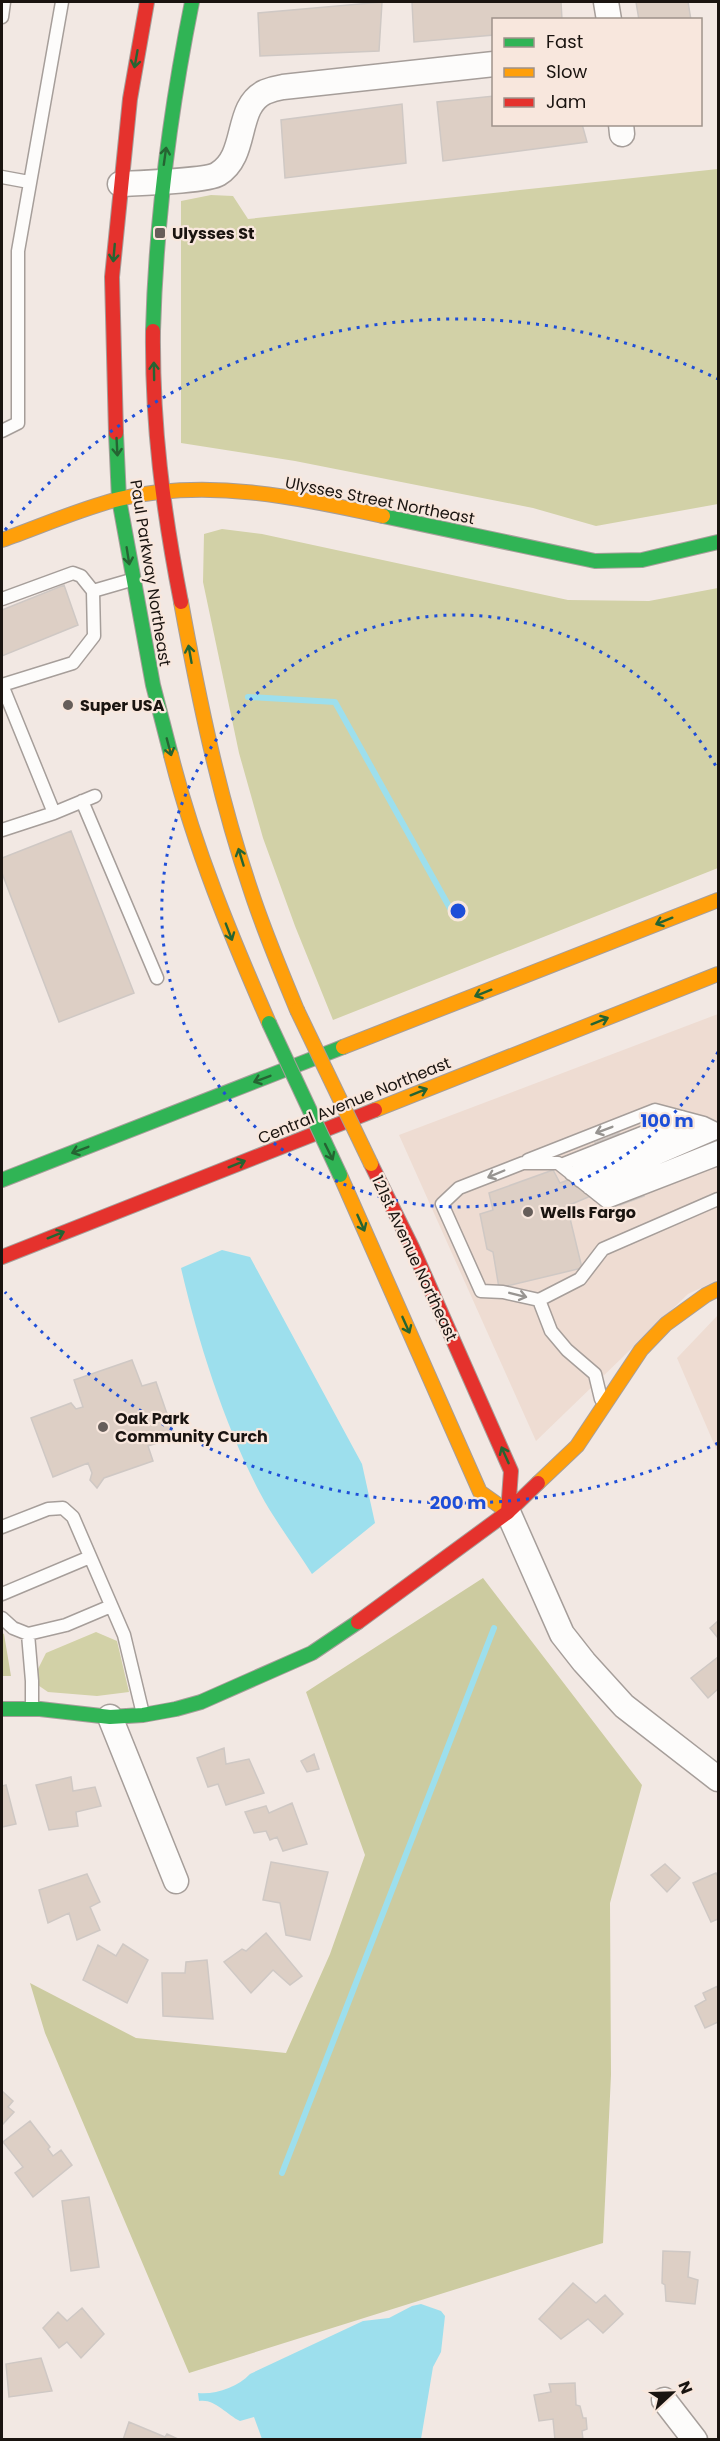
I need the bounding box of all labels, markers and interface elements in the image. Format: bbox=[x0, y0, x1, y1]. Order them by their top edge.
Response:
legend bbox=[492, 18, 702, 126]
text: Fast bbox=[546, 29, 583, 54]
one-way arrow bbox=[131, 49, 142, 68]
text: Slow bbox=[546, 59, 588, 84]
text: Jam bbox=[546, 89, 586, 114]
one-way arrow bbox=[159, 147, 170, 166]
place label: Ulysses St bbox=[172, 222, 254, 245]
marker: Ulysses St bbox=[153, 226, 167, 240]
one-way arrow bbox=[108, 242, 119, 262]
one-way arrow bbox=[148, 362, 160, 382]
one-way arrow bbox=[111, 437, 122, 457]
street label: Ulysses Street Northeast bbox=[283, 471, 477, 530]
street label: Paul Parkway Northeast bbox=[124, 478, 177, 668]
one-way arrow bbox=[123, 546, 134, 566]
one-way arrow bbox=[184, 645, 195, 665]
place label: Super USA bbox=[80, 694, 165, 717]
marker: Super USA bbox=[61, 698, 75, 712]
one-way arrow bbox=[163, 737, 175, 756]
one-way arrow bbox=[235, 848, 246, 867]
centre of rings bbox=[448, 901, 468, 921]
one-way arrow bbox=[655, 916, 674, 927]
one-way arrow bbox=[225, 922, 236, 941]
one-way arrow bbox=[474, 988, 492, 999]
one-way arrow bbox=[590, 1014, 609, 1025]
street label: Central Avenue Northeast bbox=[254, 1051, 454, 1150]
one-way arrow bbox=[253, 1074, 272, 1085]
one-way arrow bbox=[409, 1086, 427, 1097]
text: 100 m bbox=[640, 1108, 694, 1133]
one-way arrow bbox=[595, 1125, 613, 1136]
one-way arrow bbox=[324, 1143, 336, 1161]
one-way arrow bbox=[71, 1145, 90, 1156]
one-way arrow bbox=[227, 1158, 246, 1169]
one-way arrow bbox=[487, 1169, 505, 1180]
street label: 121st Avenue Northeast bbox=[366, 1171, 463, 1345]
place label: Wells Fargo bbox=[540, 1201, 636, 1224]
marker: Wells Fargo bbox=[521, 1205, 535, 1219]
one-way arrow bbox=[356, 1214, 368, 1232]
one-way arrow bbox=[46, 1229, 65, 1240]
one-way arrow bbox=[508, 1290, 527, 1302]
one-way arrow bbox=[401, 1316, 413, 1334]
place label: Oak Park Community Curch bbox=[115, 1407, 268, 1448]
marker: Oak Park Community Curch bbox=[96, 1420, 110, 1434]
one-way arrow bbox=[498, 1447, 510, 1465]
text: 200 m bbox=[430, 1490, 486, 1515]
north arrow bbox=[642, 2363, 702, 2423]
text: N bbox=[673, 2378, 698, 2397]

